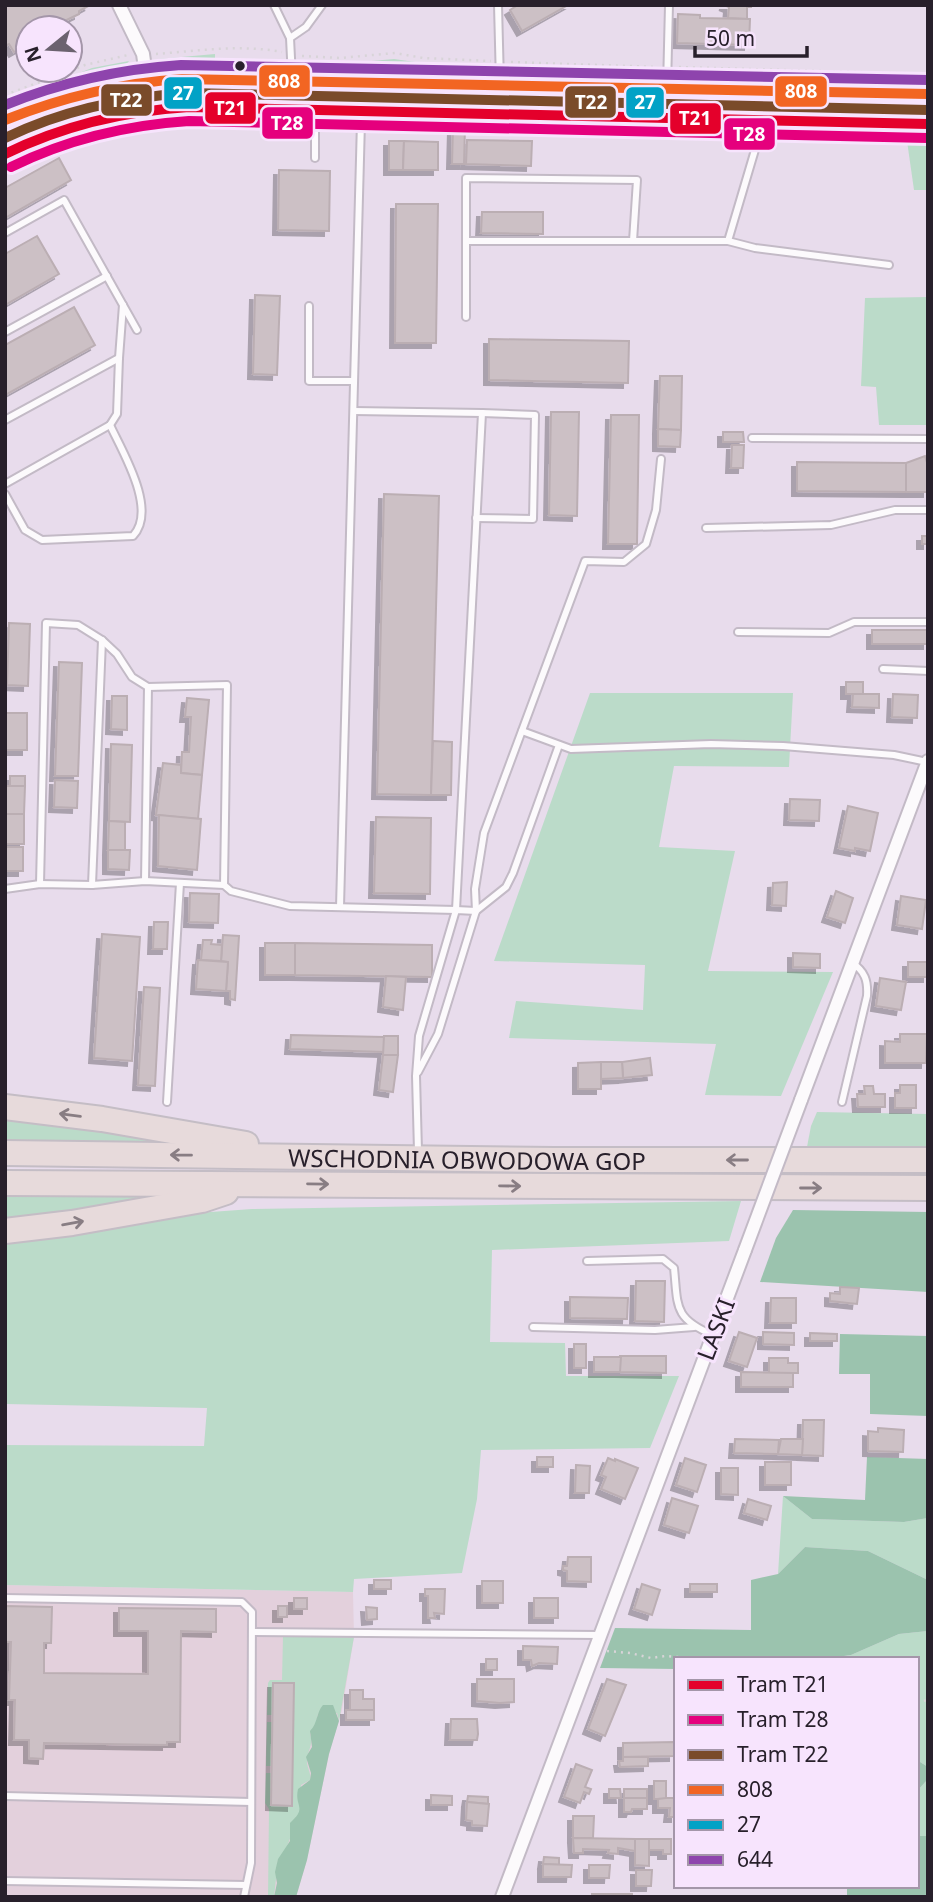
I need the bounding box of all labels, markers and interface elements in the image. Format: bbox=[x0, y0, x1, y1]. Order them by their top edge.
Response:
north arrow bbox=[14, 14, 84, 84]
scale bar bbox=[695, 14, 807, 58]
text: 50 m bbox=[706, 24, 755, 52]
text: N bbox=[18, 43, 48, 66]
unlabelled marker bbox=[233, 59, 247, 73]
line badge: 808 bbox=[258, 64, 311, 98]
text: 808 bbox=[268, 68, 300, 94]
line badge: 808 bbox=[774, 75, 828, 108]
line badge: 27 bbox=[163, 76, 203, 110]
text: 808 bbox=[785, 78, 817, 104]
text: 27 bbox=[172, 80, 194, 106]
line badge: T22 bbox=[100, 83, 153, 117]
line badge: T22 bbox=[564, 85, 617, 119]
line badge: 27 bbox=[625, 86, 665, 119]
text: T22 bbox=[110, 87, 142, 113]
text: T22 bbox=[575, 89, 607, 115]
text: 27 bbox=[634, 89, 656, 115]
line badge: T21 bbox=[204, 91, 257, 125]
text: T21 bbox=[214, 95, 246, 121]
line badge: T21 bbox=[669, 102, 722, 135]
text: T21 bbox=[679, 105, 711, 131]
line badge: T28 bbox=[261, 106, 314, 140]
text: T28 bbox=[271, 110, 303, 136]
line badge: T28 bbox=[723, 117, 776, 151]
text: T28 bbox=[733, 121, 765, 147]
one-way arrow bbox=[59, 1108, 82, 1121]
street label: WSCHODNIA OBWODOWA GOP bbox=[288, 1140, 646, 1177]
one-way arrow bbox=[169, 1148, 192, 1162]
one-way arrow bbox=[726, 1153, 749, 1167]
one-way arrow bbox=[307, 1178, 330, 1191]
one-way arrow bbox=[498, 1179, 521, 1193]
one-way arrow bbox=[799, 1181, 822, 1195]
one-way arrow bbox=[61, 1216, 84, 1229]
street label: LASKI bbox=[688, 1293, 742, 1365]
legend bbox=[674, 1657, 919, 1888]
text: Tram T21 bbox=[737, 1670, 828, 1698]
text: Tram T28 bbox=[737, 1705, 828, 1733]
text: Tram T22 bbox=[737, 1740, 828, 1768]
text: 808 bbox=[737, 1775, 773, 1803]
text: 27 bbox=[737, 1810, 761, 1838]
text: 644 bbox=[737, 1845, 773, 1873]

